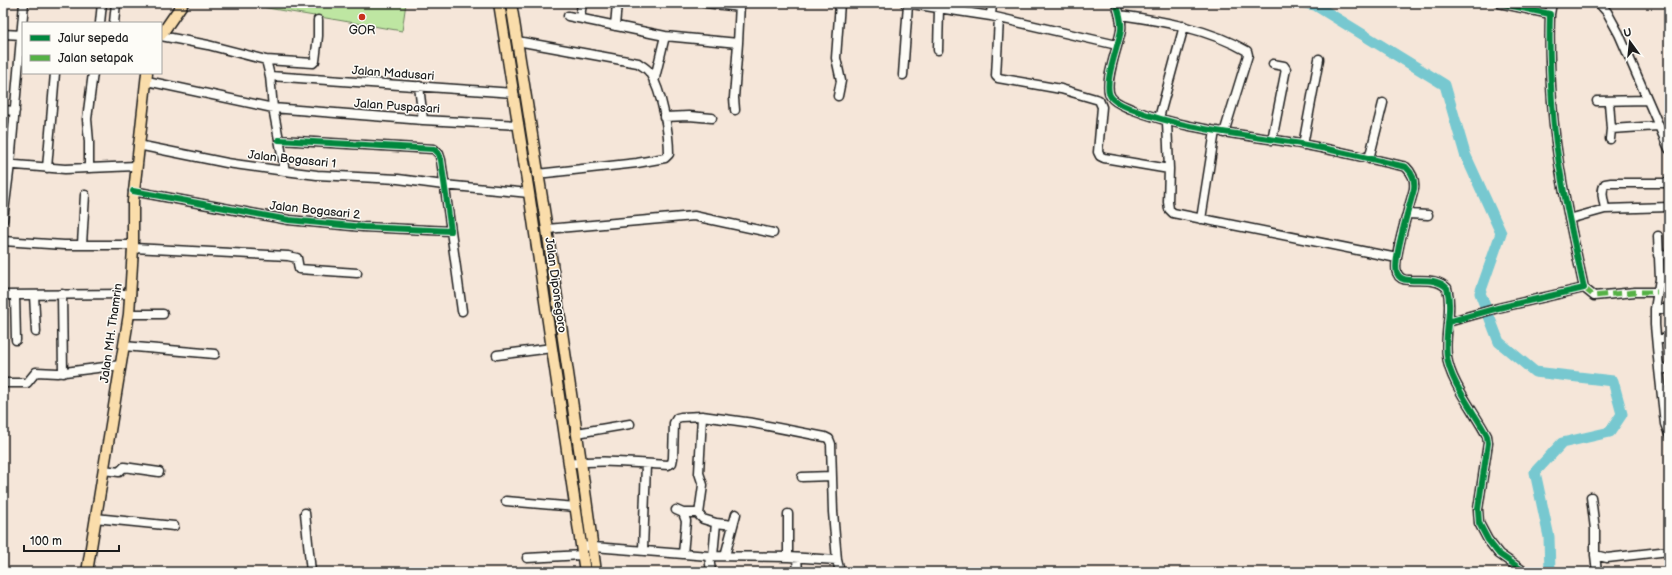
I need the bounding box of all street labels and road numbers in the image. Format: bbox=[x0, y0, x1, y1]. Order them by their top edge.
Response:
street label: Jalan Madusari bbox=[351, 63, 435, 84]
street label: Jalan Puspasari bbox=[354, 96, 441, 117]
street label: Jalan Bogasari 1 bbox=[247, 147, 337, 172]
street label: Jalan Bogasari 2 bbox=[269, 198, 361, 223]
street label: Jalan Diponegoro bbox=[541, 236, 570, 334]
street label: Jalan MH. Thamrin bbox=[97, 282, 126, 384]

